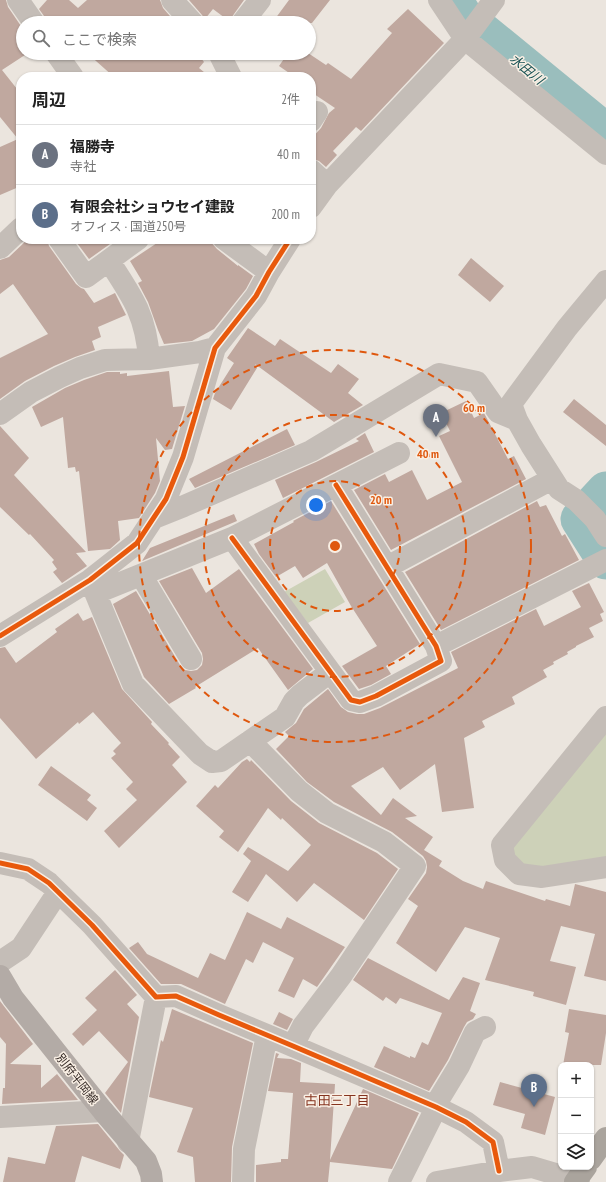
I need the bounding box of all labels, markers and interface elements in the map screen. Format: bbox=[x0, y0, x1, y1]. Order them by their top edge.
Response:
search box bbox=[16, 16, 316, 60]
icon: search bbox=[30, 27, 52, 49]
text: ここで検索 bbox=[62, 30, 137, 49]
water label: 水田川 bbox=[506, 51, 549, 90]
text: 周辺 bbox=[32, 89, 66, 111]
text: 2件 bbox=[281, 91, 300, 108]
text: 福勝寺 bbox=[70, 137, 115, 156]
text: A bbox=[42, 146, 48, 163]
text: 40 m bbox=[277, 146, 300, 163]
text: 寺社 bbox=[70, 158, 96, 175]
text: 有限会社ショウセイ建設 bbox=[70, 197, 235, 216]
text: B bbox=[42, 206, 48, 223]
text: 200 m bbox=[271, 206, 300, 223]
text: オフィス · 国道250号 bbox=[70, 218, 187, 235]
text: 60 m bbox=[463, 400, 485, 415]
pin: A bbox=[423, 404, 449, 437]
text: 40 m bbox=[417, 446, 439, 461]
text: 20 m bbox=[370, 492, 392, 507]
your location bbox=[306, 495, 326, 515]
centre of rings bbox=[328, 539, 342, 553]
street label: 別府平岡線 bbox=[53, 1050, 102, 1107]
map controls bbox=[558, 1062, 594, 1170]
button: + bbox=[558, 1062, 594, 1098]
pin: B bbox=[521, 1074, 547, 1107]
district label: 古田三丁目 bbox=[304, 1092, 370, 1109]
button: − bbox=[558, 1098, 594, 1134]
button: layers bbox=[558, 1134, 594, 1170]

